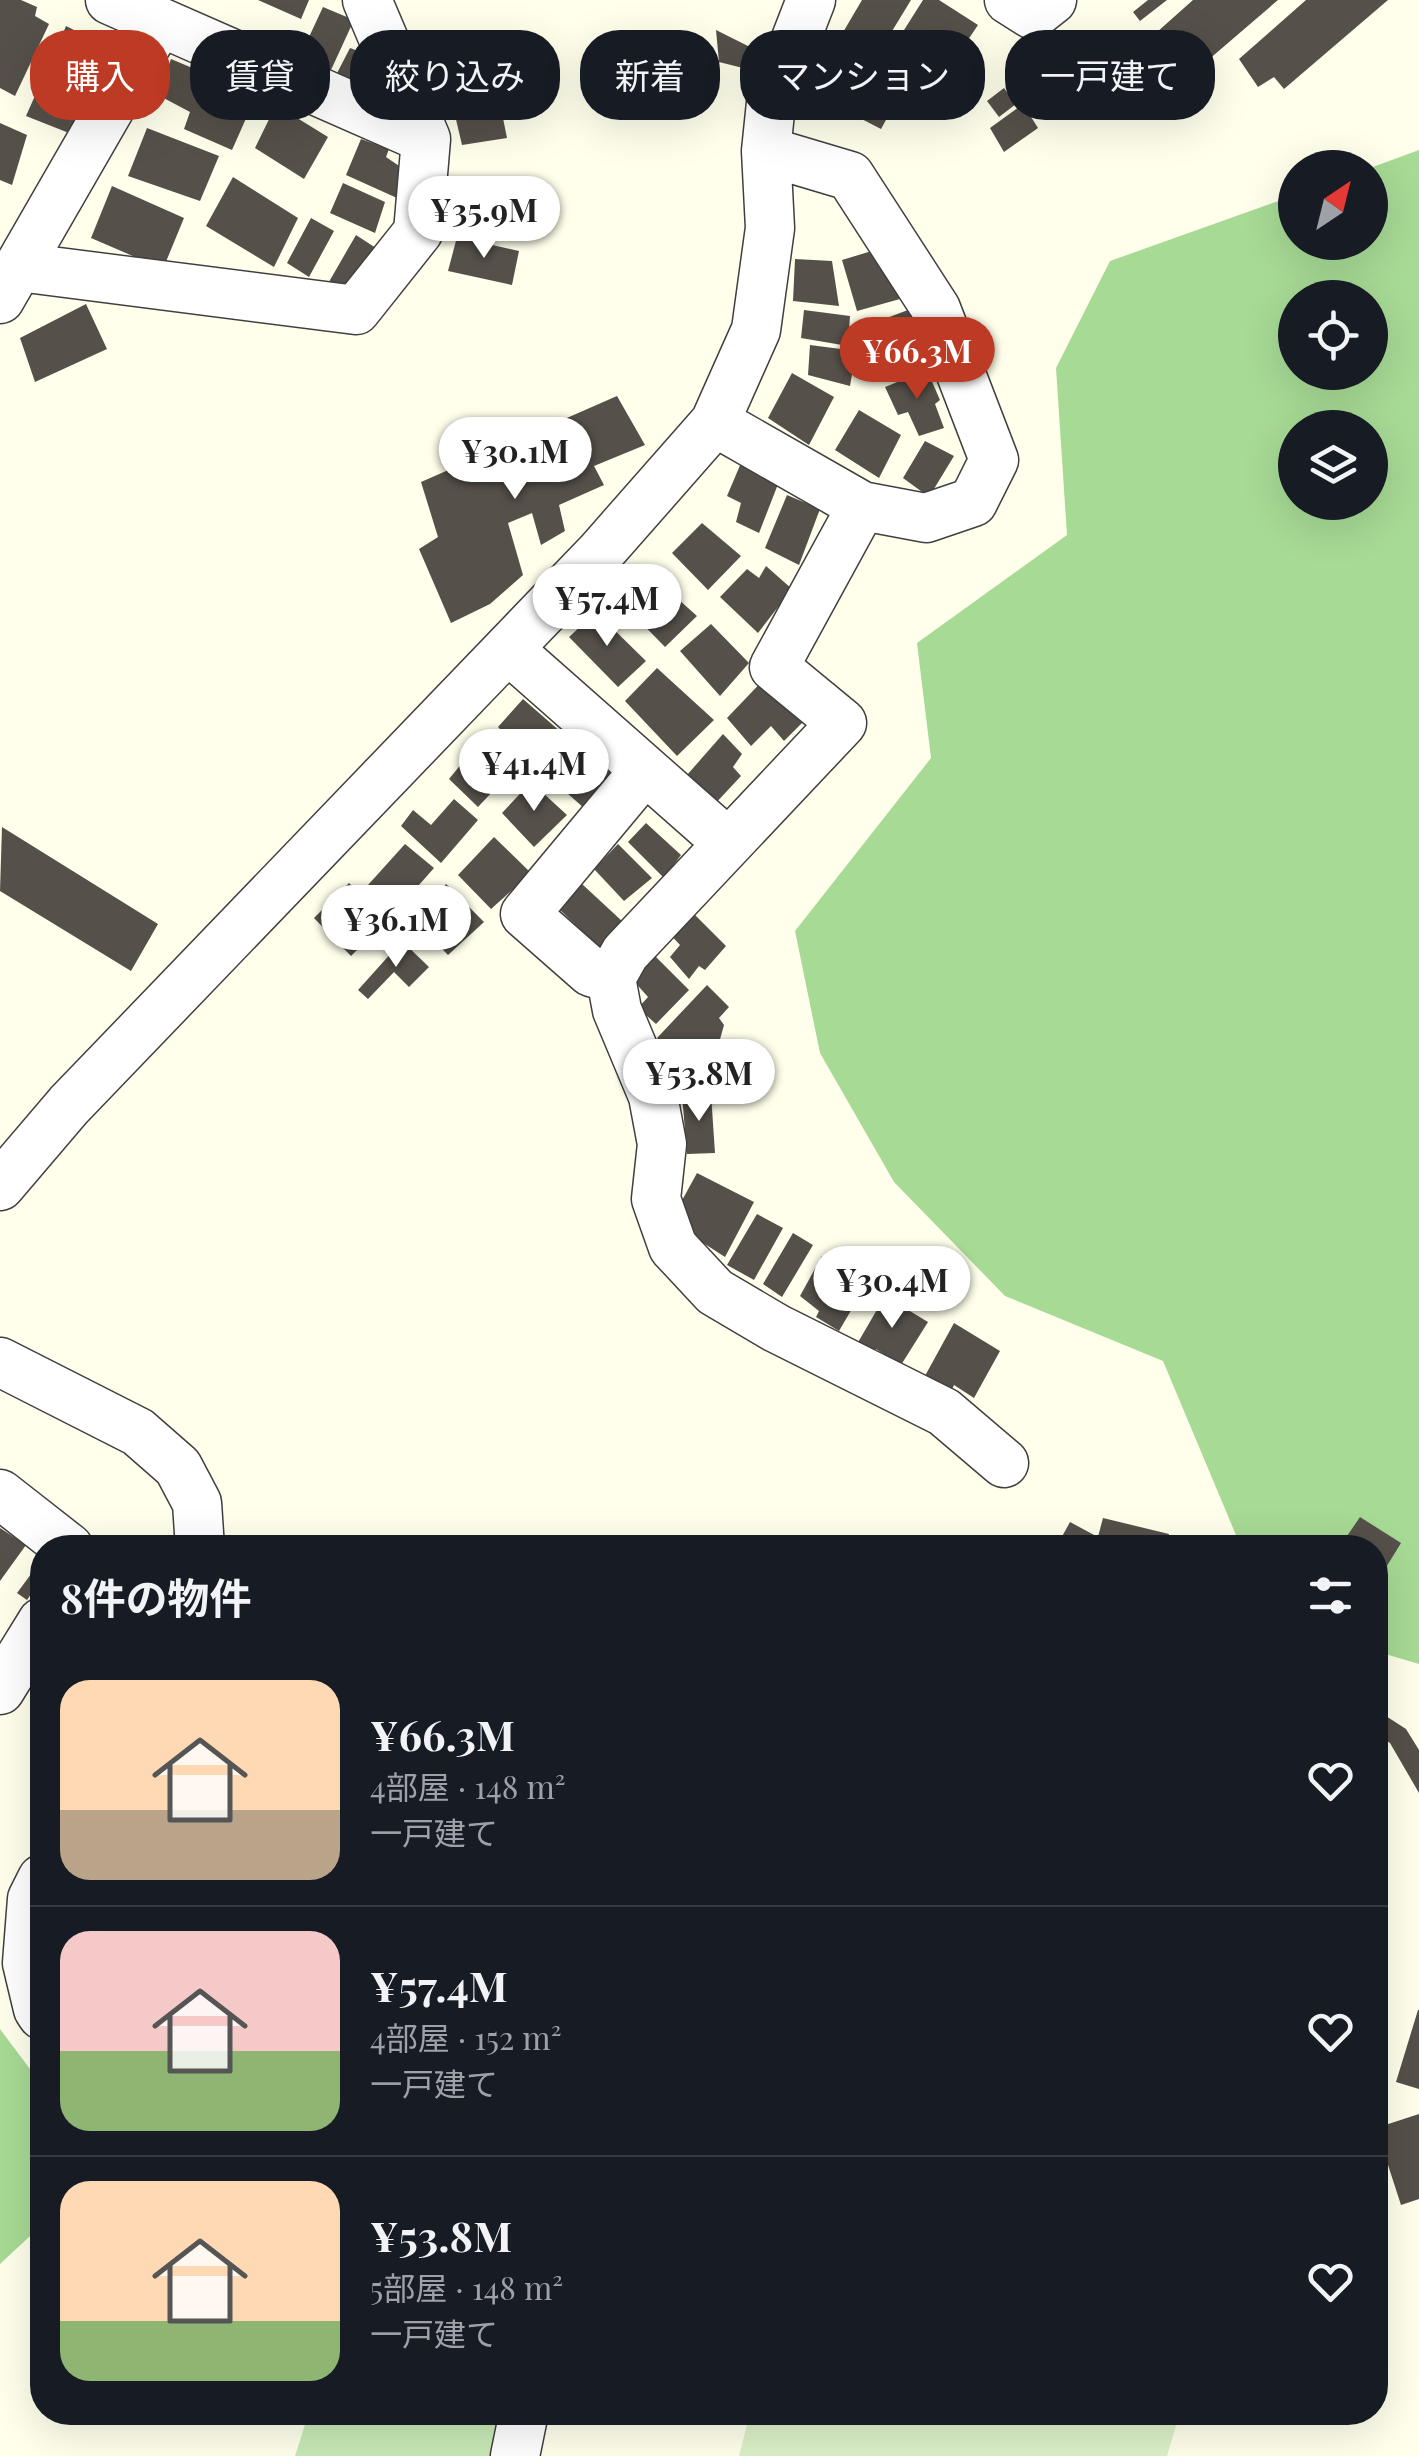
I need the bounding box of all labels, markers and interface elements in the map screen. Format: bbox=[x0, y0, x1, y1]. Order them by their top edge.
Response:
chip: 購入 bbox=[30, 30, 170, 120]
chip: 賃貸 bbox=[190, 30, 330, 120]
chip: 絞り込み bbox=[350, 30, 560, 120]
chip: 新着 bbox=[580, 30, 720, 120]
chip: マンション bbox=[740, 30, 985, 120]
chip: 一戸建て bbox=[1005, 30, 1215, 120]
north arrow bbox=[1278, 150, 1388, 260]
map controls bbox=[1278, 150, 1388, 520]
pin: ¥35.9M bbox=[403, 176, 565, 261]
text: ¥35.9M bbox=[430, 187, 538, 230]
button: locate bbox=[1278, 280, 1388, 390]
pin: ¥66.3M bbox=[836, 317, 998, 402]
text: ¥66.3M bbox=[862, 328, 972, 371]
button: layers bbox=[1278, 410, 1388, 520]
pin: ¥30.1M bbox=[434, 417, 596, 502]
text: ¥30.1M bbox=[461, 428, 569, 471]
pin: ¥57.4M bbox=[526, 564, 688, 649]
text: ¥57.4M bbox=[555, 575, 659, 618]
pin: ¥41.4M bbox=[453, 729, 615, 814]
text: ¥41.4M bbox=[481, 740, 587, 783]
pin: ¥36.1M bbox=[315, 885, 477, 970]
text: ¥36.1M bbox=[343, 896, 449, 939]
pin: ¥53.8M bbox=[618, 1039, 780, 1124]
text: ¥53.8M bbox=[645, 1050, 753, 1093]
pin: ¥30.4M bbox=[811, 1246, 973, 1331]
text: ¥30.4M bbox=[835, 1257, 949, 1300]
icon: filters bbox=[1303, 1568, 1358, 1623]
text: 8件の物件 bbox=[60, 1569, 252, 1625]
text: ¥66.3M bbox=[370, 1706, 515, 1762]
icon: home bbox=[140, 1720, 260, 1840]
icon: heart bbox=[1303, 1753, 1358, 1808]
text: 4部屋 · 148 m² bbox=[370, 1764, 566, 1807]
text: 一戸建て bbox=[370, 1810, 498, 1853]
text: ¥57.4M bbox=[370, 1957, 508, 2013]
icon: home bbox=[140, 1971, 260, 2091]
icon: heart bbox=[1303, 2004, 1358, 2059]
text: 4部屋 · 152 m² bbox=[370, 2015, 561, 2058]
text: 一戸建て bbox=[370, 2061, 498, 2104]
text: ¥53.8M bbox=[370, 2207, 512, 2263]
icon: home bbox=[140, 2221, 260, 2341]
icon: heart bbox=[1303, 2254, 1358, 2309]
text: 5部屋 · 148 m² bbox=[370, 2265, 563, 2308]
text: 一戸建て bbox=[370, 2311, 498, 2354]

